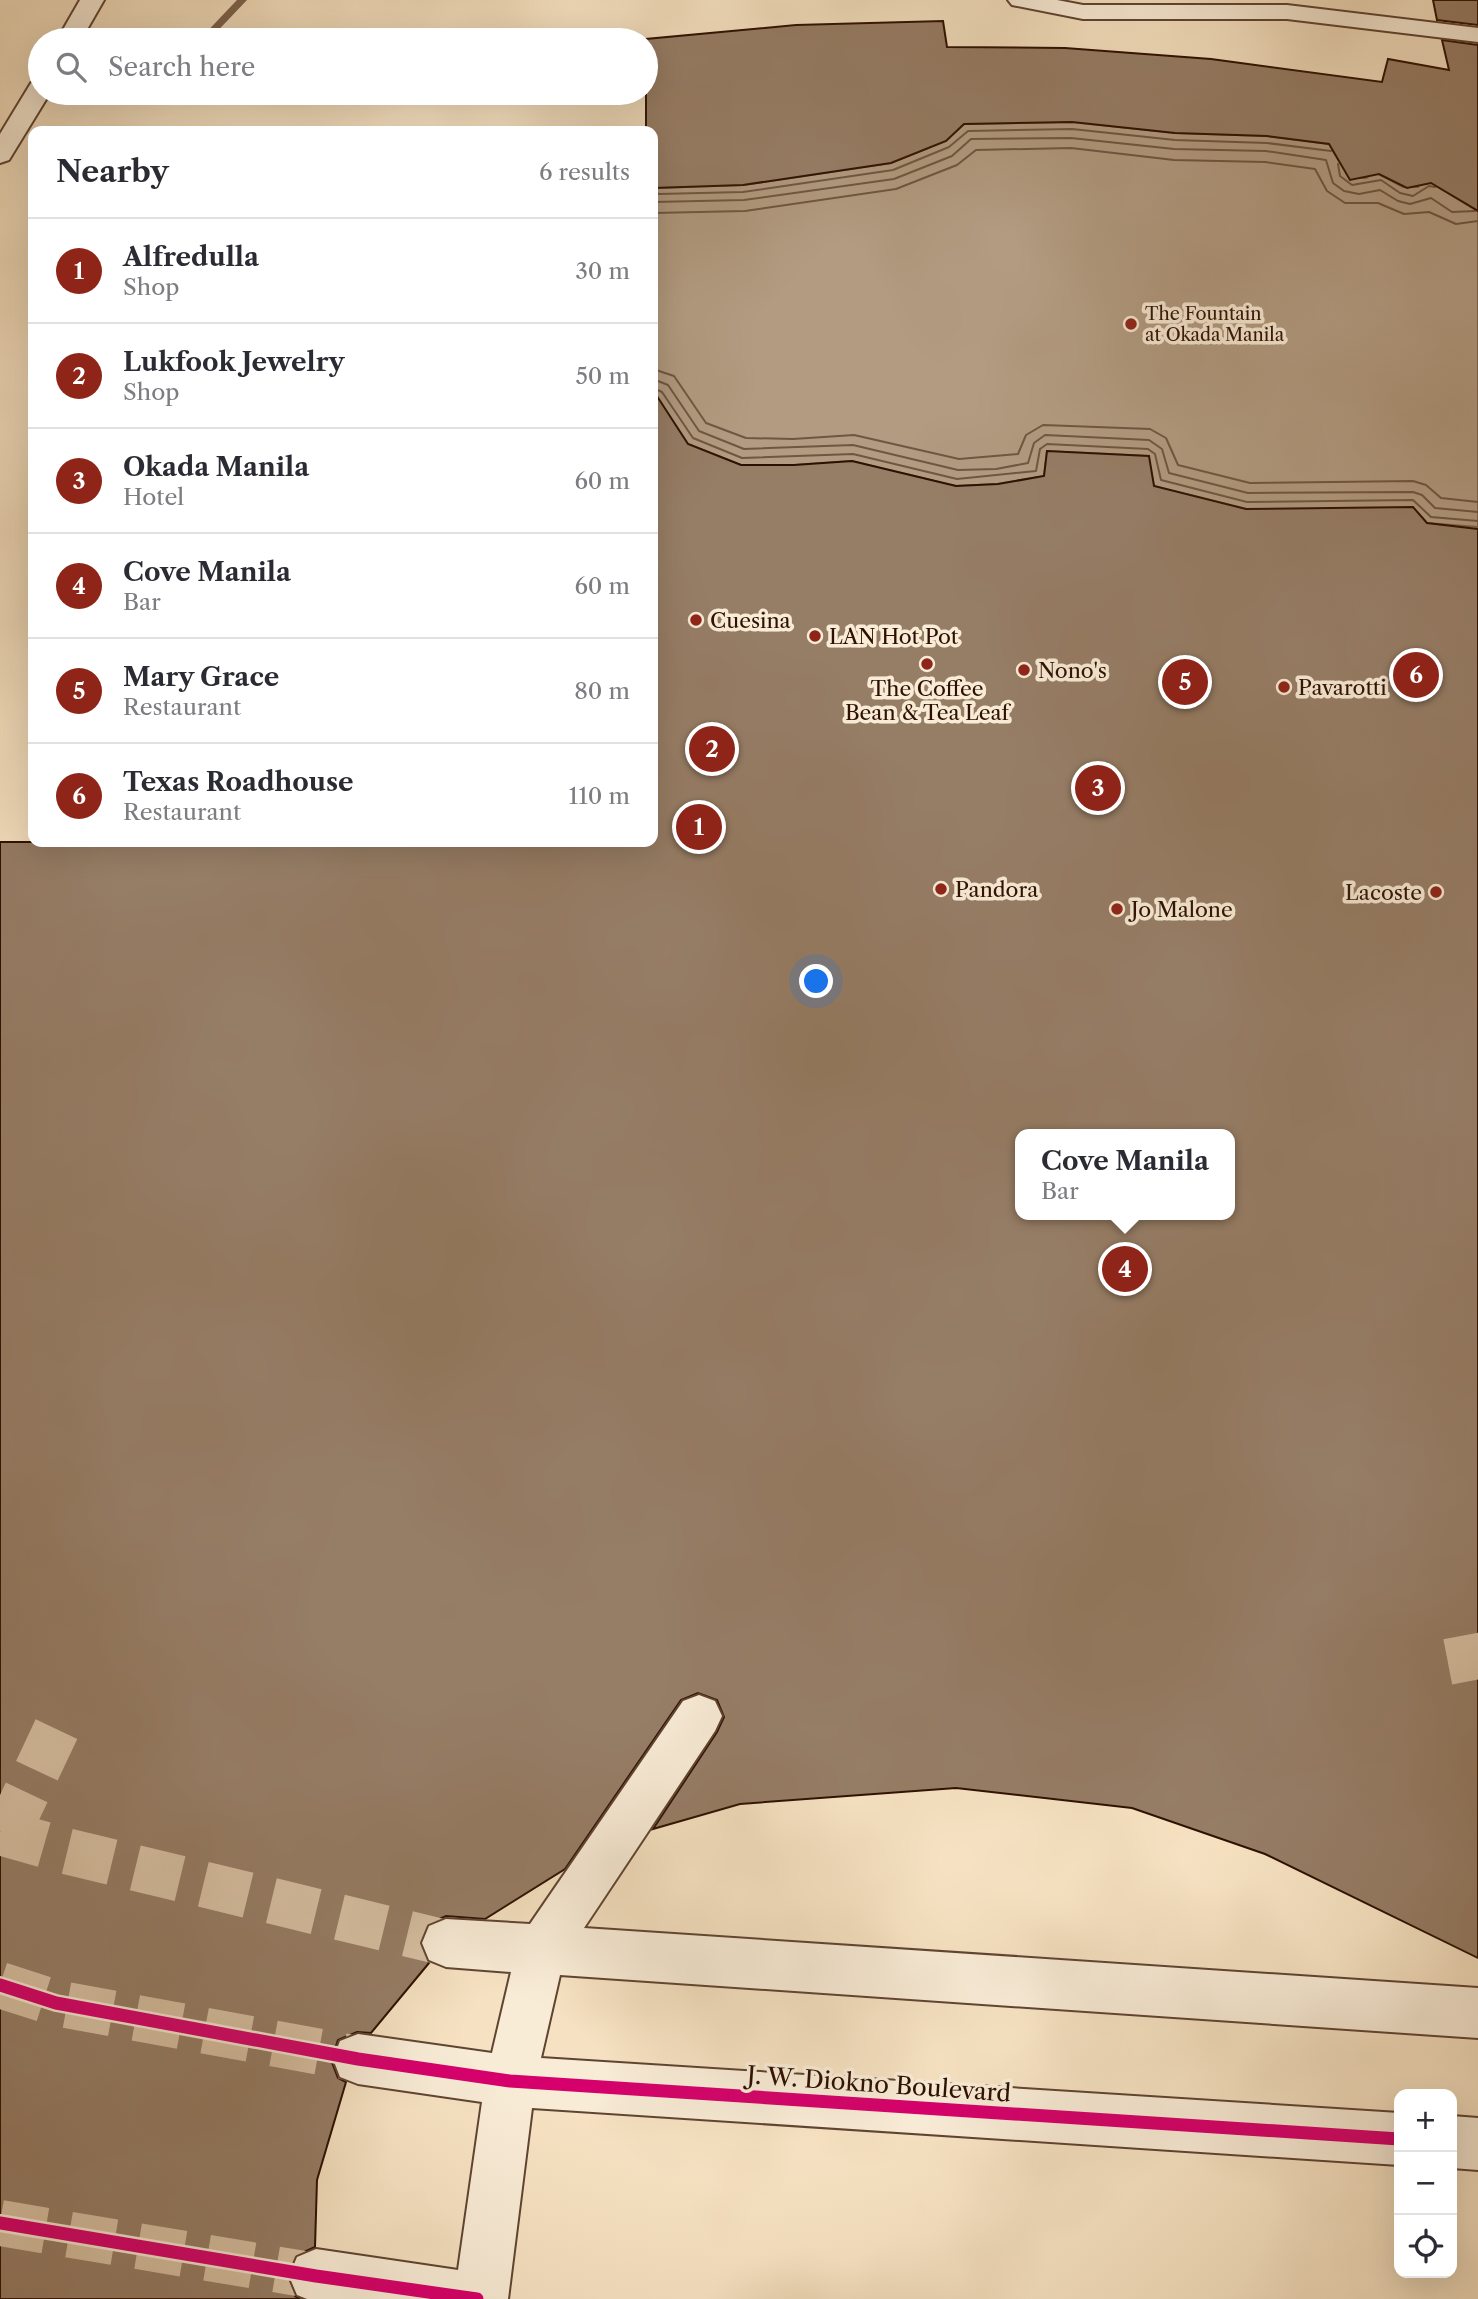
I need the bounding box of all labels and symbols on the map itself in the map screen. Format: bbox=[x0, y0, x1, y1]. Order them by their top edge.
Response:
place label: The Fountain at Okada Manila bbox=[1145, 303, 1285, 346]
marker: The Fountain at Okada Manila bbox=[1123, 316, 1139, 332]
place label: Cuesina bbox=[710, 608, 792, 633]
marker: Cuesina bbox=[688, 612, 704, 628]
place label: LAN Hot Pot bbox=[829, 624, 959, 649]
marker: LAN Hot Pot bbox=[807, 628, 823, 644]
pin: 6 bbox=[1393, 649, 1439, 701]
marker: The Coffee Bean & Tea Leaf bbox=[919, 656, 935, 672]
pin: 5 bbox=[1162, 656, 1208, 708]
place label: Nono's bbox=[1038, 658, 1107, 683]
marker: Nono's bbox=[1016, 662, 1032, 678]
place label: Pavarotti bbox=[1298, 675, 1387, 700]
place label: The Coffee Bean & Tea Leaf bbox=[845, 676, 1012, 725]
marker: Pavarotti bbox=[1276, 679, 1292, 695]
pin: 2 bbox=[689, 723, 735, 775]
pin: 3 bbox=[1075, 762, 1121, 814]
pin: 1 bbox=[676, 801, 722, 853]
place label: Pandora bbox=[955, 877, 1039, 902]
place label: Lacoste bbox=[1345, 880, 1422, 905]
marker: Pandora bbox=[933, 881, 949, 897]
marker: Lacoste bbox=[1428, 884, 1444, 900]
place label: Jo Malone bbox=[1128, 897, 1233, 922]
marker: Jo Malone bbox=[1109, 901, 1125, 917]
your location bbox=[799, 964, 833, 998]
pin: 4 bbox=[1102, 1243, 1148, 1295]
street label: J. W. Diokno Boulevard bbox=[742, 2060, 1012, 2108]

